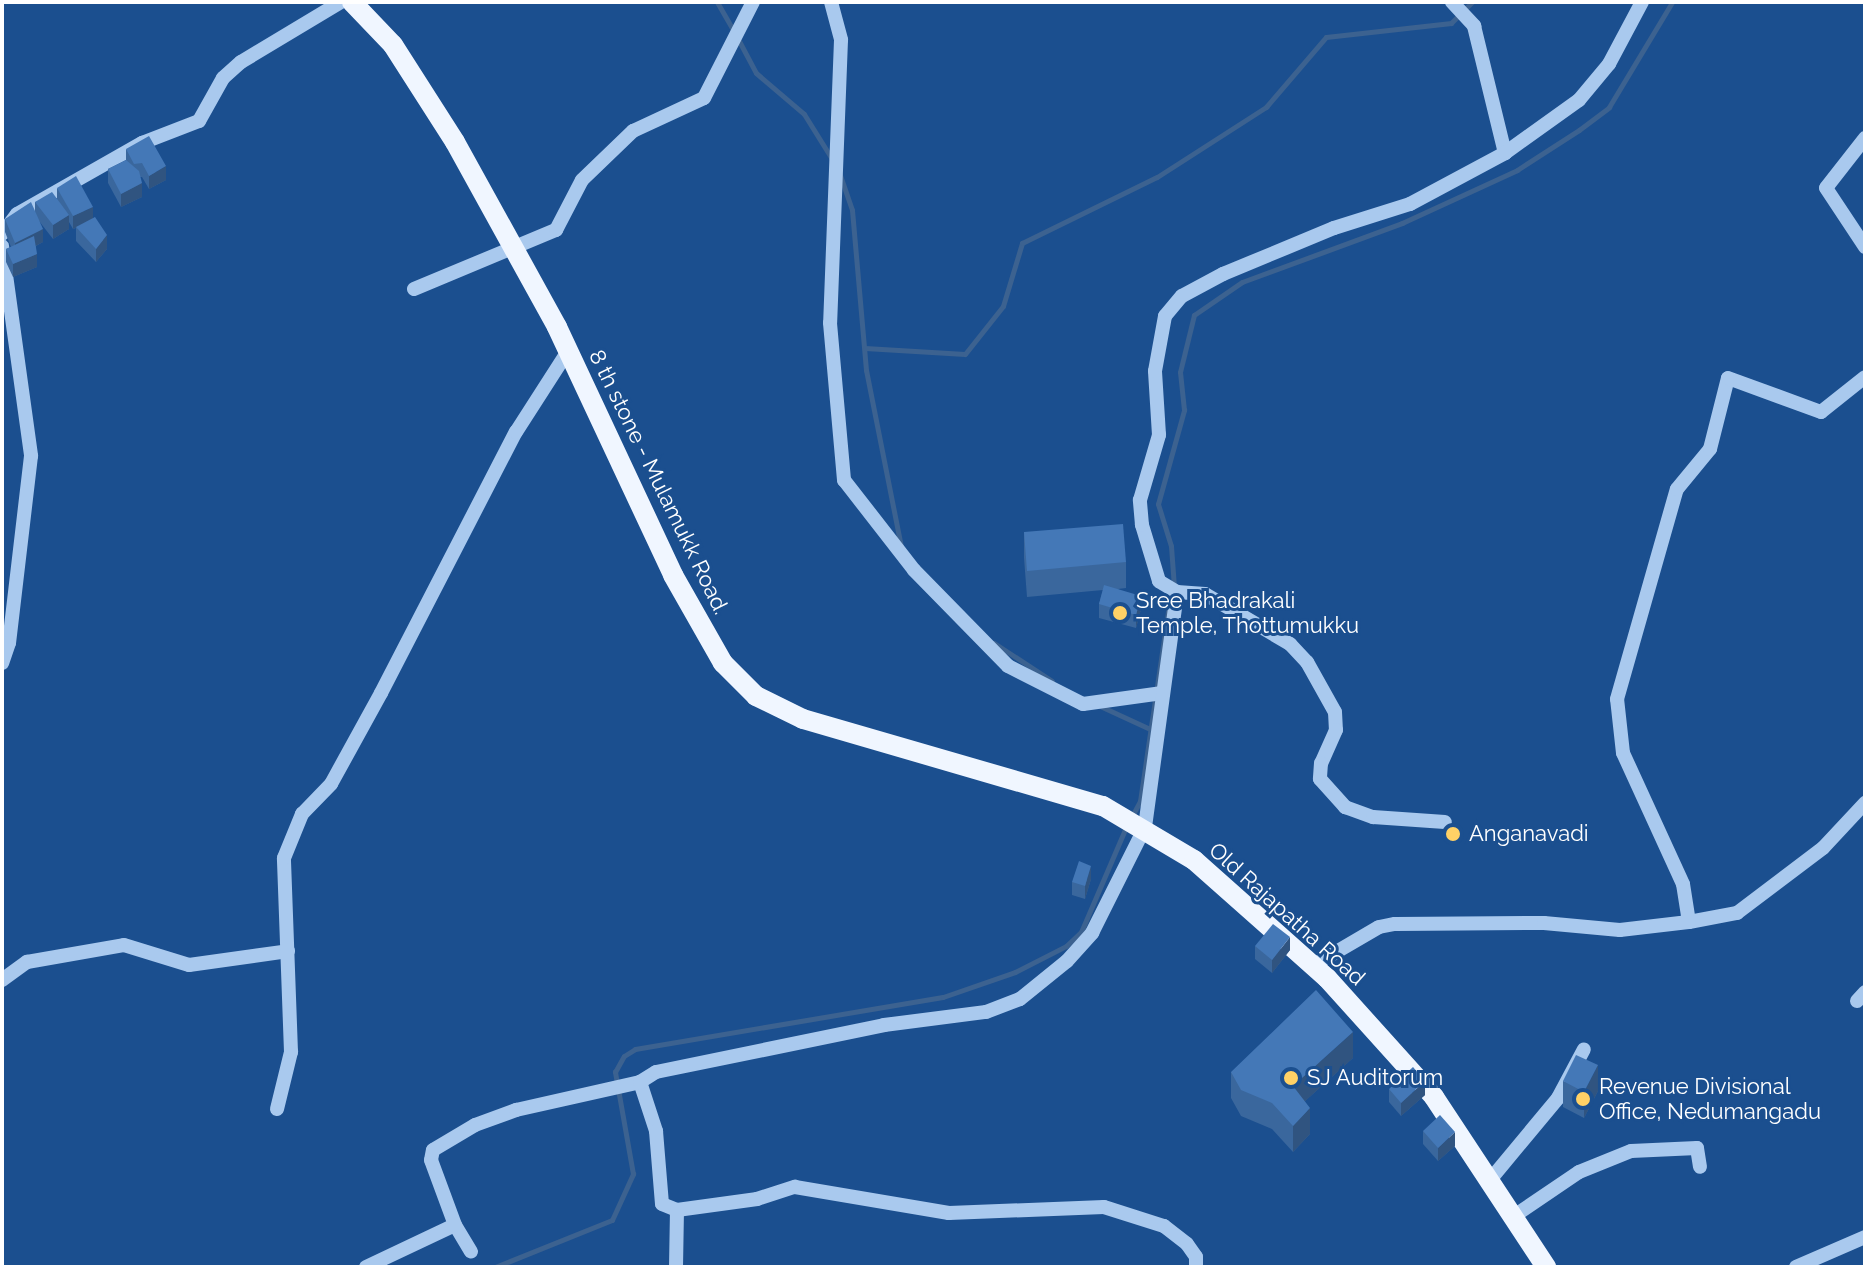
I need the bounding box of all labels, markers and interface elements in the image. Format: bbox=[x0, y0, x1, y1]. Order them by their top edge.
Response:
street label: 8 th stone - Mulamukk Road. bbox=[583, 345, 735, 619]
place label: Sree Bhadrakali Temple, Thottumukku bbox=[1136, 587, 1360, 638]
marker: Sree Bhadrakali Temple, Thottumukku bbox=[1111, 604, 1129, 622]
place label: Anganavadi bbox=[1469, 821, 1589, 847]
marker: Anganavadi bbox=[1444, 825, 1462, 843]
street label: Old Rajapatha Road bbox=[1203, 837, 1371, 991]
place label: SJ Auditorum bbox=[1307, 1065, 1444, 1091]
marker: SJ Auditorum bbox=[1282, 1069, 1300, 1087]
place label: Revenue Divisional Office, Nedumangadu bbox=[1599, 1073, 1821, 1124]
marker: Revenue Divisional Office, Nedumangadu bbox=[1574, 1090, 1592, 1108]

